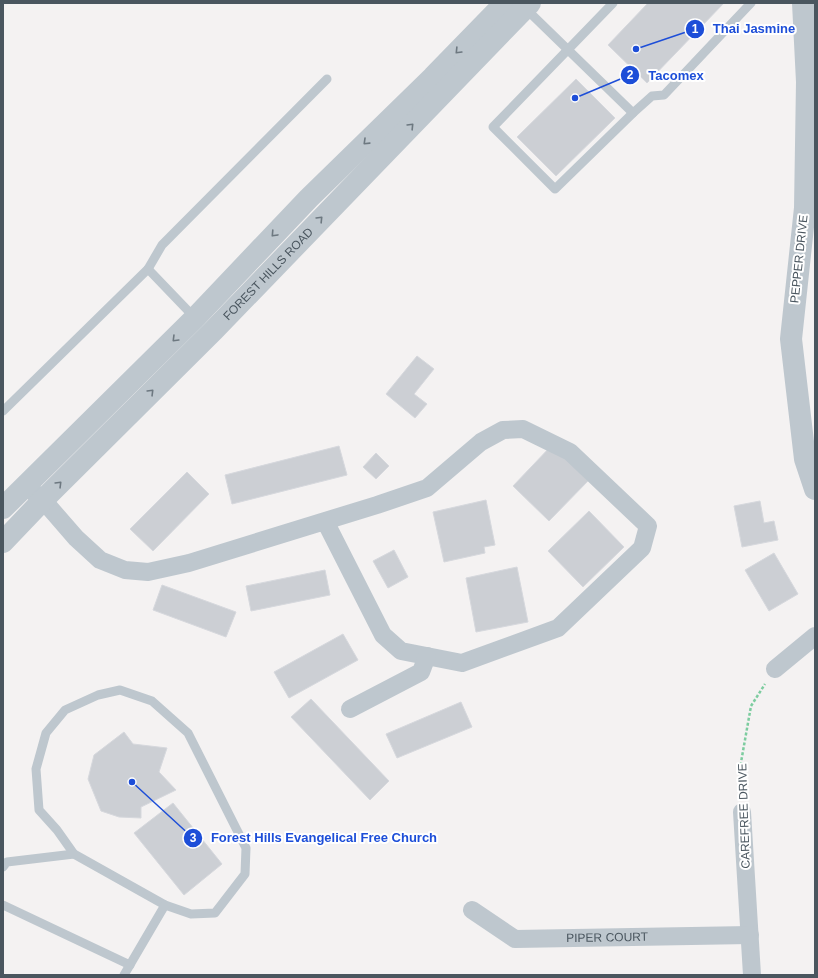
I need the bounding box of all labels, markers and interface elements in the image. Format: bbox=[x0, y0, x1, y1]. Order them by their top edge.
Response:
callout: Thai Jasmine bbox=[685, 16, 804, 41]
text: Thai Jasmine bbox=[713, 21, 795, 36]
text: 1 bbox=[692, 22, 699, 36]
one-way arrow bbox=[456, 46, 463, 54]
callout: Tacomex bbox=[620, 63, 712, 88]
text: 2 bbox=[627, 68, 634, 82]
text: Tacomex bbox=[648, 68, 704, 83]
one-way arrow bbox=[406, 123, 414, 131]
one-way arrow bbox=[363, 137, 371, 145]
street label: PEPPER DRIVE bbox=[787, 214, 811, 304]
one-way arrow bbox=[316, 216, 323, 224]
street label: FOREST HILLS ROAD bbox=[220, 225, 316, 323]
one-way arrow bbox=[271, 229, 279, 237]
one-way arrow bbox=[172, 334, 180, 341]
one-way arrow bbox=[146, 389, 154, 397]
one-way arrow bbox=[54, 481, 62, 489]
street label: CAREFREE DRIVE bbox=[735, 763, 753, 869]
callout: Forest Hills Evangelical Free Church bbox=[183, 825, 445, 850]
text: Forest Hills Evangelical Free Church bbox=[211, 830, 437, 845]
text: 3 bbox=[190, 831, 197, 845]
street label: PIPER COURT bbox=[566, 930, 649, 945]

